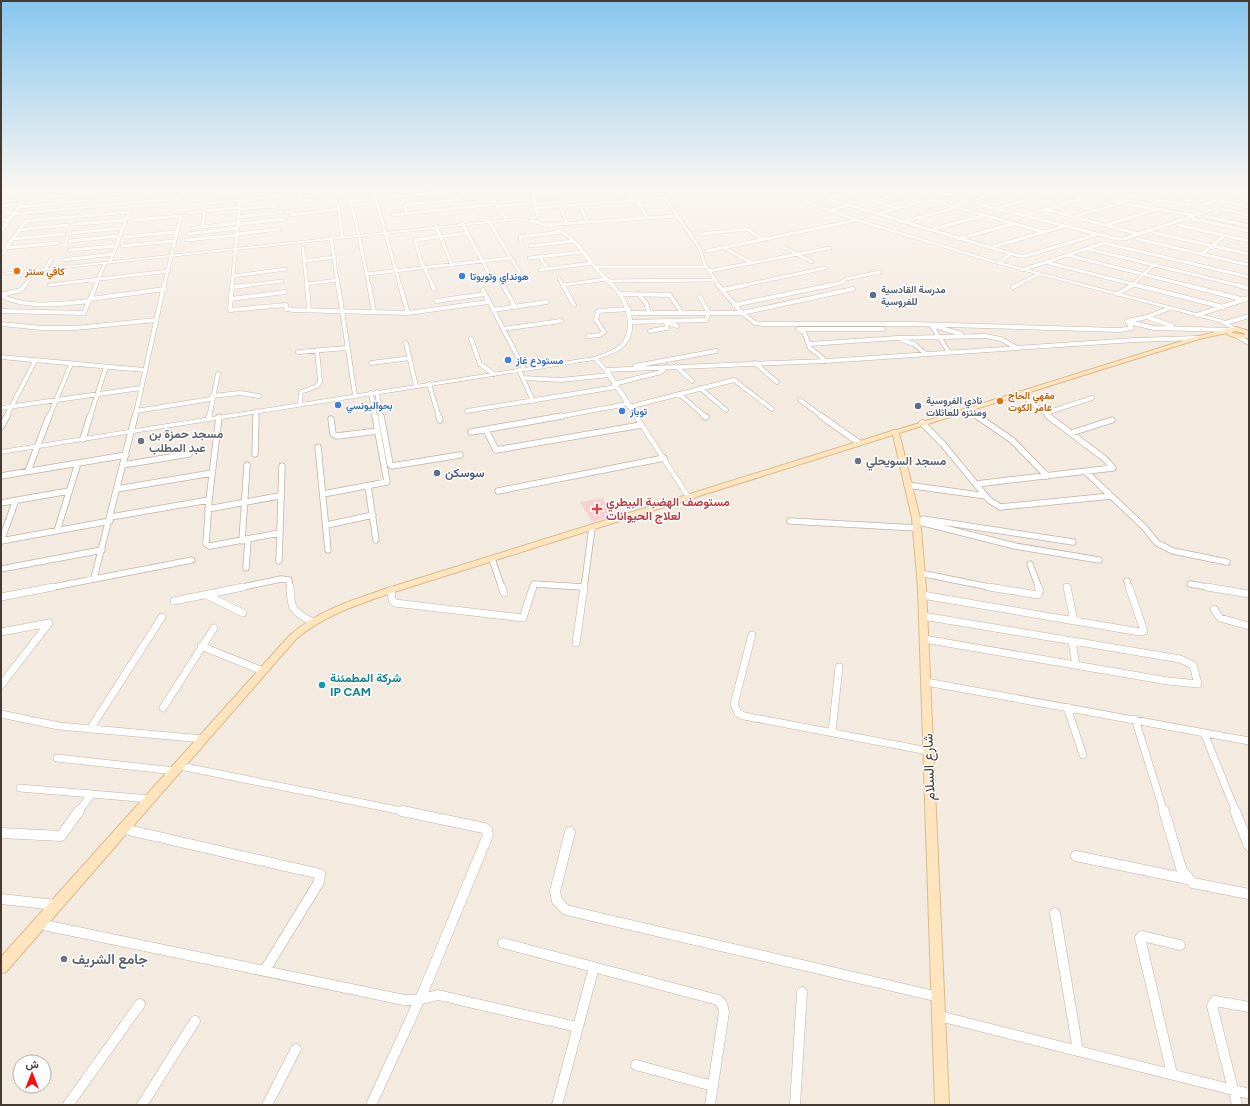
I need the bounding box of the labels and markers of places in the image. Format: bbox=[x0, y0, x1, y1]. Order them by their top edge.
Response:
place label: كافي سنتر bbox=[24, 265, 65, 280]
marker: كافي سنتر bbox=[12, 266, 22, 276]
place label: هونداي وتويوتا bbox=[470, 270, 529, 285]
marker: هونداي وتويوتا bbox=[457, 271, 467, 281]
place label: مدرسة القادسية للفروسية bbox=[881, 283, 946, 308]
marker: مدرسة القادسية للفروسية bbox=[868, 290, 878, 300]
place label: مستودع غاز bbox=[515, 354, 564, 368]
marker: مستودع غاز bbox=[503, 355, 513, 365]
place label: مقهي الحاج عامر الكوت bbox=[1008, 389, 1055, 414]
place label: نادي الفروسية ومنتزه للعائلات bbox=[926, 394, 987, 419]
marker: مقهي الحاج عامر الكوت bbox=[995, 396, 1005, 406]
place label: بحواليونسي bbox=[346, 399, 393, 414]
marker: بحواليونسي bbox=[333, 400, 343, 410]
marker: نادي الفروسية ومنتزه للعائلات bbox=[913, 401, 923, 411]
place label: توباز bbox=[629, 405, 647, 418]
marker: توباز bbox=[617, 406, 627, 416]
place label: مسجد حمزة بن عبد المطلب bbox=[149, 427, 224, 455]
marker: مسجد حمزة بن عبد المطلب bbox=[136, 436, 146, 446]
place label: مسجد السويحلي bbox=[866, 454, 947, 471]
marker: مسجد السويحلي bbox=[853, 456, 863, 466]
place label: سوسكن bbox=[445, 466, 485, 481]
marker: سوسكن bbox=[432, 468, 442, 478]
place label: مستوصف الهضبة البيطري لعلاج الحيوانات bbox=[606, 495, 730, 524]
marker: مستوصف الهضبة البيطري لعلاج الحيوانات bbox=[591, 503, 603, 515]
place label: شركة المطمئنة IP CAM bbox=[330, 671, 402, 699]
marker: شركة المطمئنة IP CAM bbox=[317, 680, 327, 690]
place label: جامع الشريف bbox=[72, 951, 148, 969]
marker: جامع الشريف bbox=[59, 954, 69, 964]

